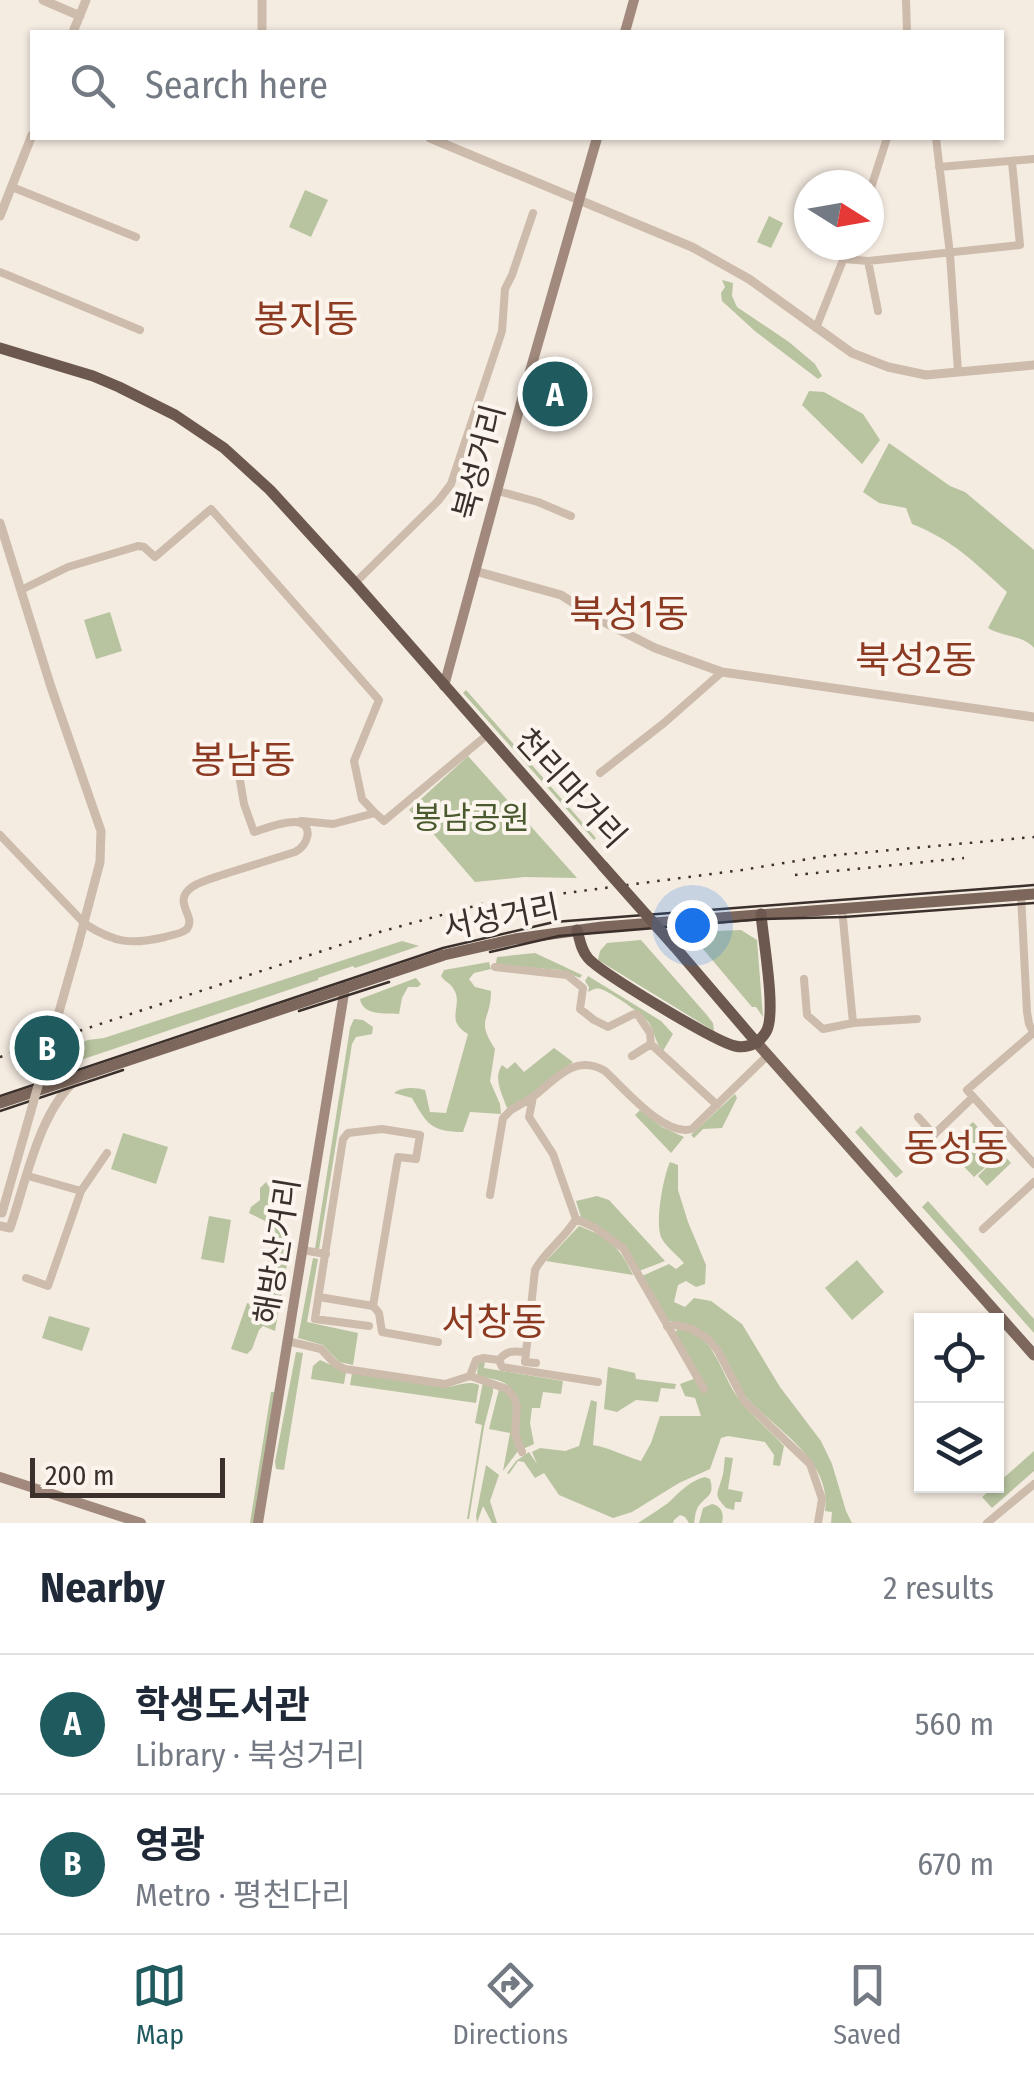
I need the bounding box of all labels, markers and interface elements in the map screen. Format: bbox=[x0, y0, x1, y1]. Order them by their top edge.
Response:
search box bbox=[30, 30, 1004, 140]
icon: search bbox=[65, 58, 120, 113]
text: Search here bbox=[145, 62, 328, 108]
north arrow bbox=[794, 170, 884, 260]
district label: 봉지동 bbox=[254, 296, 358, 342]
pin: A bbox=[522, 356, 588, 432]
street label: 북성거리 bbox=[445, 400, 513, 524]
district label: 북성1동 bbox=[569, 591, 689, 637]
district label: 북성2동 bbox=[855, 637, 977, 683]
street label: 천리마거리 bbox=[508, 721, 634, 855]
district label: 봉남동 bbox=[191, 737, 295, 783]
park label: 봉남공원 bbox=[412, 799, 530, 837]
street label: 서성거리 bbox=[440, 887, 562, 947]
your location bbox=[667, 900, 718, 951]
pin: B bbox=[15, 1010, 80, 1086]
district label: 동성동 bbox=[904, 1125, 1008, 1171]
street label: 해방산거리 bbox=[247, 1175, 307, 1327]
district label: 서창동 bbox=[442, 1299, 546, 1345]
map controls bbox=[914, 1313, 1004, 1493]
button: locate bbox=[914, 1313, 1004, 1403]
button: layers bbox=[914, 1403, 1004, 1493]
scale bar bbox=[30, 1453, 225, 1498]
text: 200 m bbox=[45, 1459, 115, 1492]
text: Nearby bbox=[40, 1563, 165, 1613]
text: 2 results bbox=[883, 1569, 994, 1607]
text: 학생도서관 bbox=[135, 1682, 310, 1728]
text: A bbox=[64, 1705, 81, 1743]
text: 560 m bbox=[915, 1705, 994, 1743]
text: Library · 북성거리 bbox=[135, 1736, 365, 1774]
text: 영광 bbox=[135, 1822, 205, 1868]
text: B bbox=[64, 1845, 81, 1883]
text: 670 m bbox=[917, 1845, 994, 1883]
text: Metro · 평천다리 bbox=[135, 1876, 351, 1914]
tab: Map bbox=[132, 1958, 187, 2051]
tab: Directions bbox=[452, 1958, 568, 2051]
tab: Saved bbox=[833, 1958, 902, 2051]

